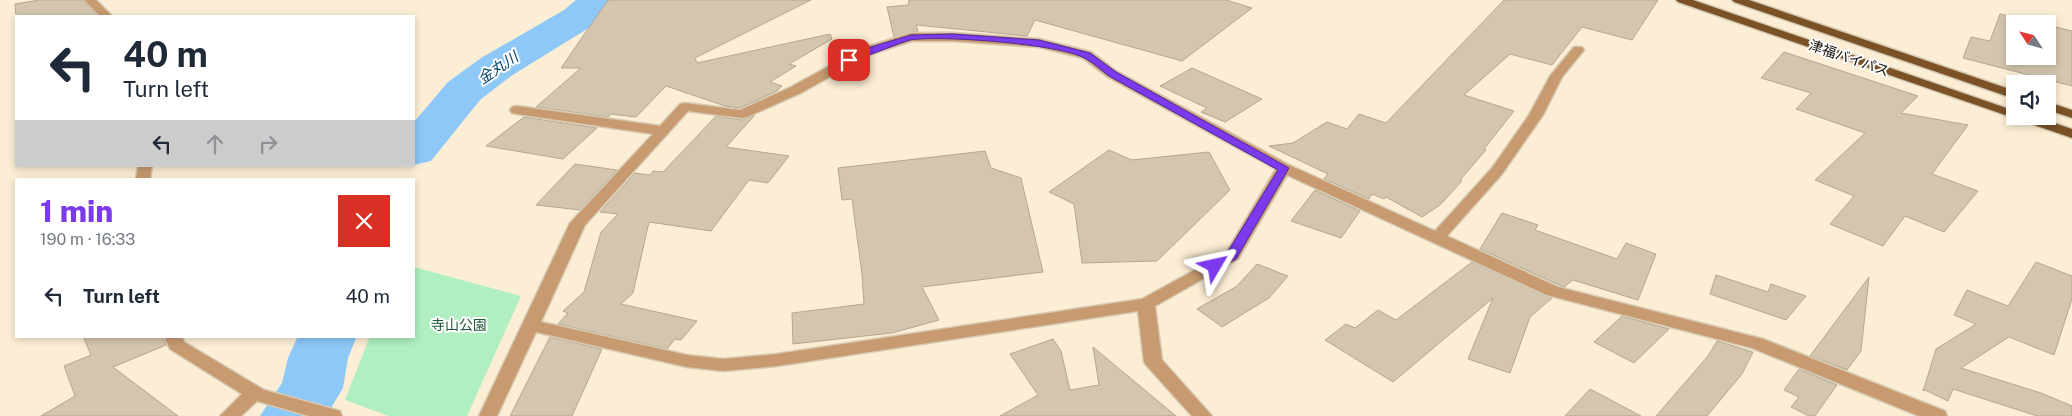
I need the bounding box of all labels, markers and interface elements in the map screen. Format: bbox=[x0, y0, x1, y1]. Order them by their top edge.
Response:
north arrow bbox=[2006, 15, 2056, 65]
map controls bbox=[2006, 15, 2056, 125]
text: 40 m bbox=[123, 34, 208, 75]
icon: left bbox=[40, 35, 105, 100]
street label: 津福バイパス bbox=[1807, 37, 1891, 79]
pin bbox=[828, 39, 870, 81]
icon: arrive bbox=[835, 46, 863, 74]
water label: 金丸川 bbox=[474, 47, 523, 87]
button: sound bbox=[2006, 75, 2056, 125]
text: Turn left bbox=[123, 76, 209, 102]
icon: left bbox=[148, 130, 176, 158]
icon: ahead bbox=[201, 130, 229, 158]
icon: right bbox=[254, 130, 282, 158]
text: 1 min bbox=[40, 193, 113, 229]
button: close bbox=[338, 195, 390, 247]
text: 190 m · 16:33 bbox=[40, 230, 135, 249]
position arrow bbox=[1188, 239, 1240, 291]
icon: left bbox=[40, 282, 68, 310]
text: Turn left bbox=[83, 285, 160, 307]
text: 40 m bbox=[345, 285, 390, 307]
park label: 寺山公園 bbox=[431, 317, 487, 333]

